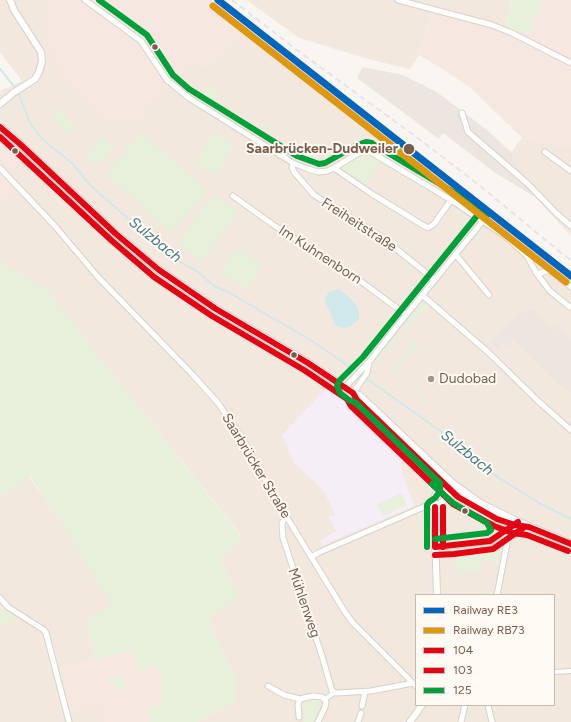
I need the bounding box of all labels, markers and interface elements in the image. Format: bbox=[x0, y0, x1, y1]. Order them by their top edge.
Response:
unlabelled marker bbox=[150, 42, 160, 52]
place label: Saarbrücken-Dudweiler bbox=[246, 141, 398, 157]
marker: Saarbrücken-Dudweiler bbox=[402, 142, 416, 156]
unlabelled marker bbox=[10, 146, 20, 156]
street label: Freiheitstraße bbox=[318, 194, 400, 256]
water label: Sulzbach bbox=[125, 213, 185, 267]
street label: Im Kuhnenborn bbox=[275, 222, 365, 288]
unlabelled marker bbox=[289, 350, 299, 360]
place label: Dudobad bbox=[439, 371, 496, 387]
marker: Dudobad bbox=[426, 374, 436, 384]
street label: Saarbrücker Straße bbox=[218, 410, 294, 522]
water label: Sulzbach bbox=[437, 426, 497, 480]
unlabelled marker bbox=[460, 506, 470, 516]
street label: Mühlenweg bbox=[284, 566, 324, 640]
legend bbox=[415, 594, 555, 706]
text: Railway RE3 bbox=[453, 603, 518, 617]
text: Railway RB73 bbox=[453, 623, 524, 637]
text: 104 bbox=[453, 643, 473, 657]
text: 103 bbox=[453, 663, 472, 677]
text: 125 bbox=[453, 683, 472, 697]

